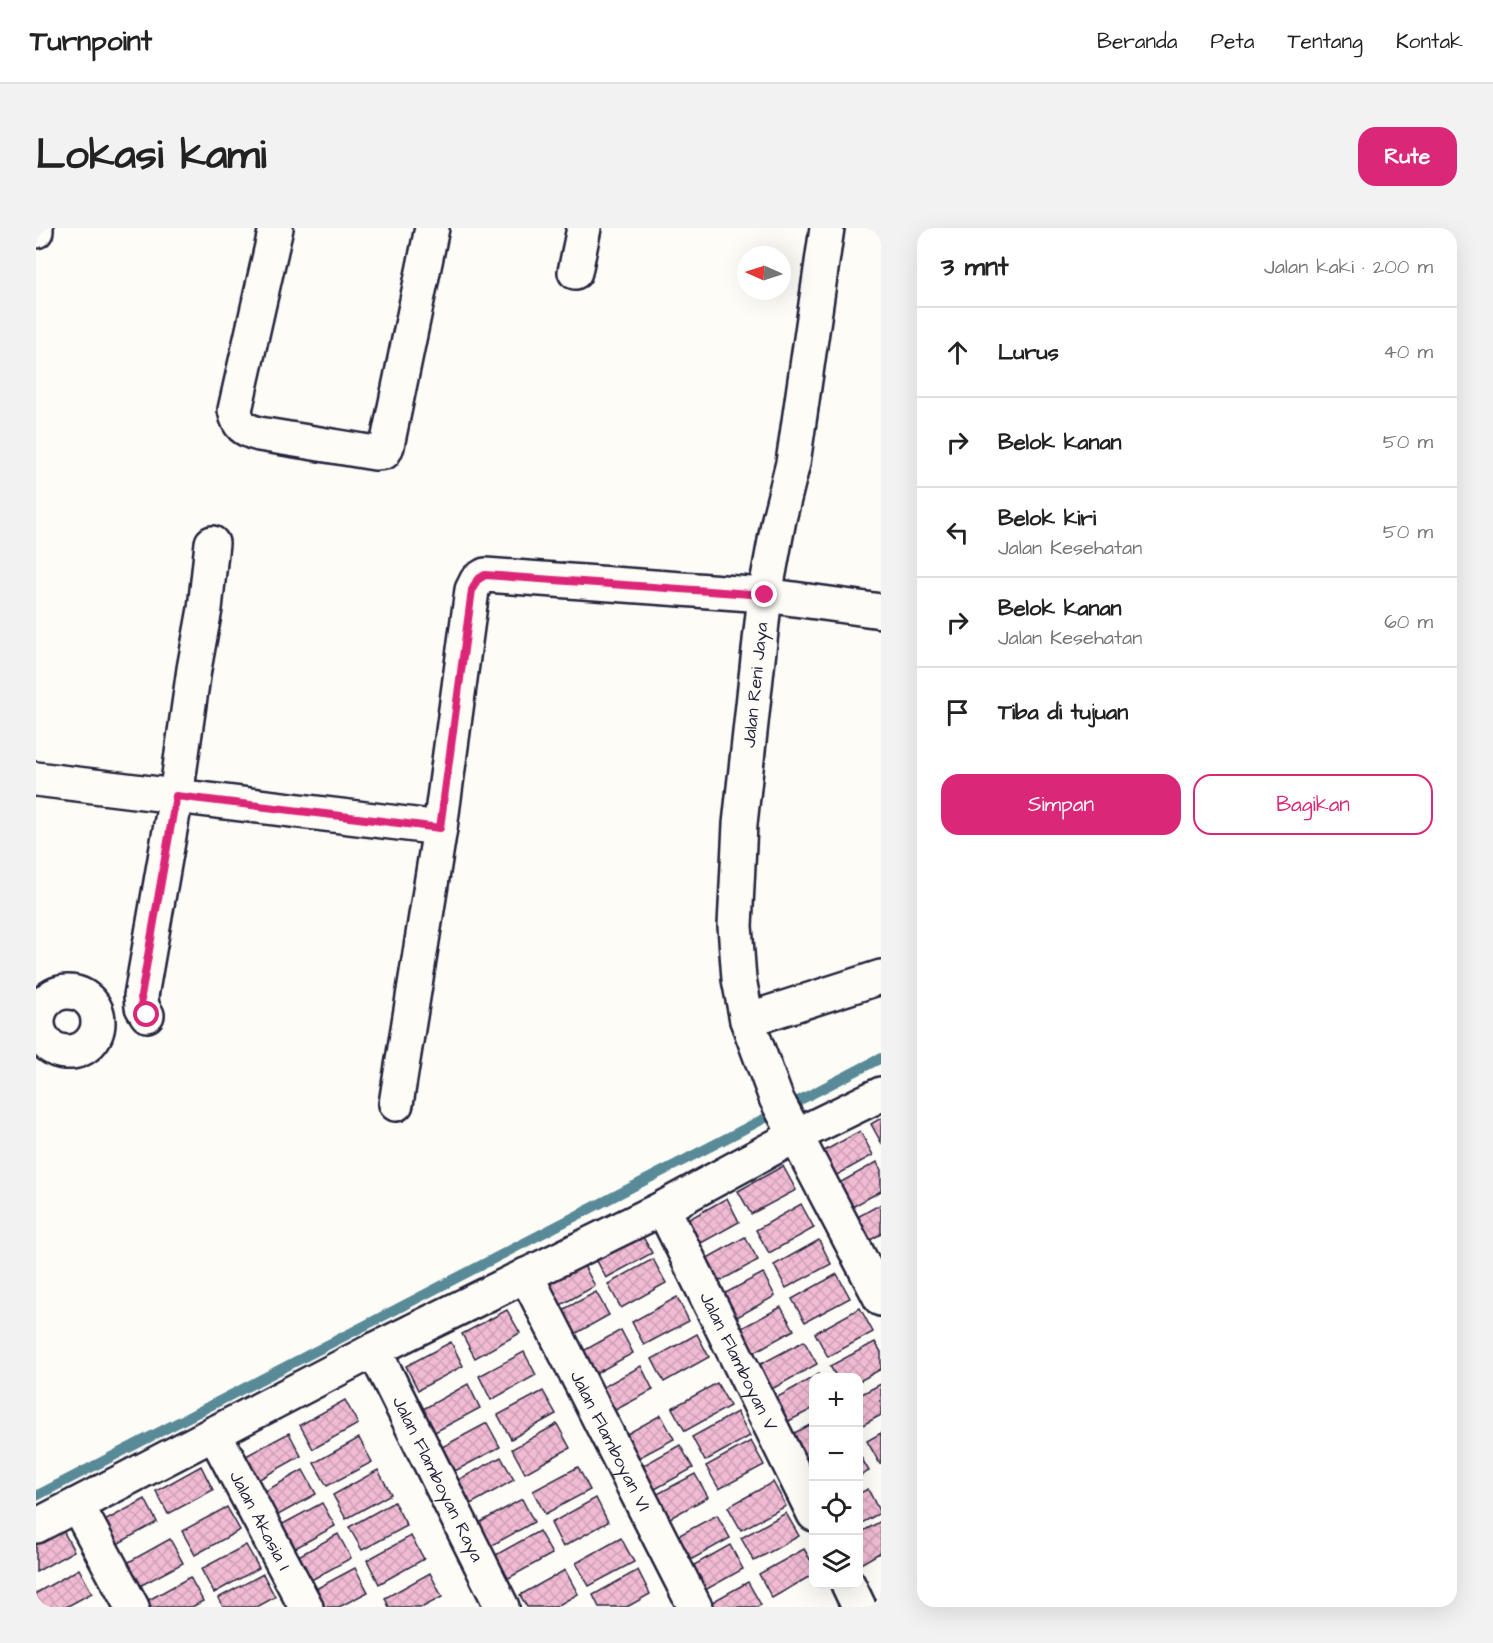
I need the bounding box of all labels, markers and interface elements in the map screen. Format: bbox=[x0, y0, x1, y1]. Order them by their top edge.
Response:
text: Turnpoint bbox=[30, 22, 152, 61]
text: Beranda bbox=[1097, 27, 1178, 56]
text: Peta bbox=[1211, 27, 1254, 56]
text: Tentang bbox=[1287, 27, 1363, 56]
text: Kontak bbox=[1396, 27, 1463, 56]
text: Lokasi kami bbox=[36, 127, 266, 185]
button: Rute bbox=[1358, 127, 1457, 186]
north arrow bbox=[737, 246, 791, 300]
text: 3 mnt bbox=[941, 249, 1008, 285]
text: Jalan kaki · 200 m bbox=[1264, 253, 1433, 281]
icon: ahead bbox=[941, 336, 974, 369]
text: Lurus bbox=[998, 337, 1059, 368]
text: 40 m bbox=[1383, 338, 1433, 366]
icon: right bbox=[941, 426, 974, 459]
text: Belok kanan bbox=[998, 427, 1122, 458]
text: 50 m bbox=[1383, 428, 1433, 456]
text: Belok kiri bbox=[998, 503, 1096, 534]
icon: left bbox=[941, 516, 974, 549]
text: 50 m bbox=[1383, 518, 1433, 546]
text: Jalan Kesehatan bbox=[998, 534, 1142, 562]
route end bbox=[751, 581, 777, 607]
text: Belok kanan bbox=[998, 593, 1122, 624]
icon: right bbox=[941, 606, 974, 639]
text: 60 m bbox=[1384, 608, 1433, 636]
street label: Jalan Reni Jaya bbox=[736, 621, 776, 749]
text: Jalan Kesehatan bbox=[998, 624, 1142, 652]
icon: arrive bbox=[941, 696, 974, 729]
text: Tiba di tujuan bbox=[998, 697, 1128, 728]
button: Simpan bbox=[941, 774, 1181, 835]
button: Bagikan bbox=[1193, 774, 1433, 835]
route start bbox=[133, 1001, 159, 1027]
street label: Jalan Flamboyan V bbox=[693, 1288, 783, 1435]
street label: Jalan Flamboyan VI bbox=[564, 1366, 656, 1516]
map controls bbox=[809, 1373, 863, 1589]
button: + bbox=[809, 1373, 863, 1427]
street label: Jalan Flamboyan Raya bbox=[386, 1392, 490, 1566]
button: − bbox=[809, 1427, 863, 1481]
street label: Jalan Akasia I bbox=[223, 1466, 296, 1575]
button: locate bbox=[809, 1481, 863, 1535]
button: layers bbox=[809, 1535, 863, 1589]

